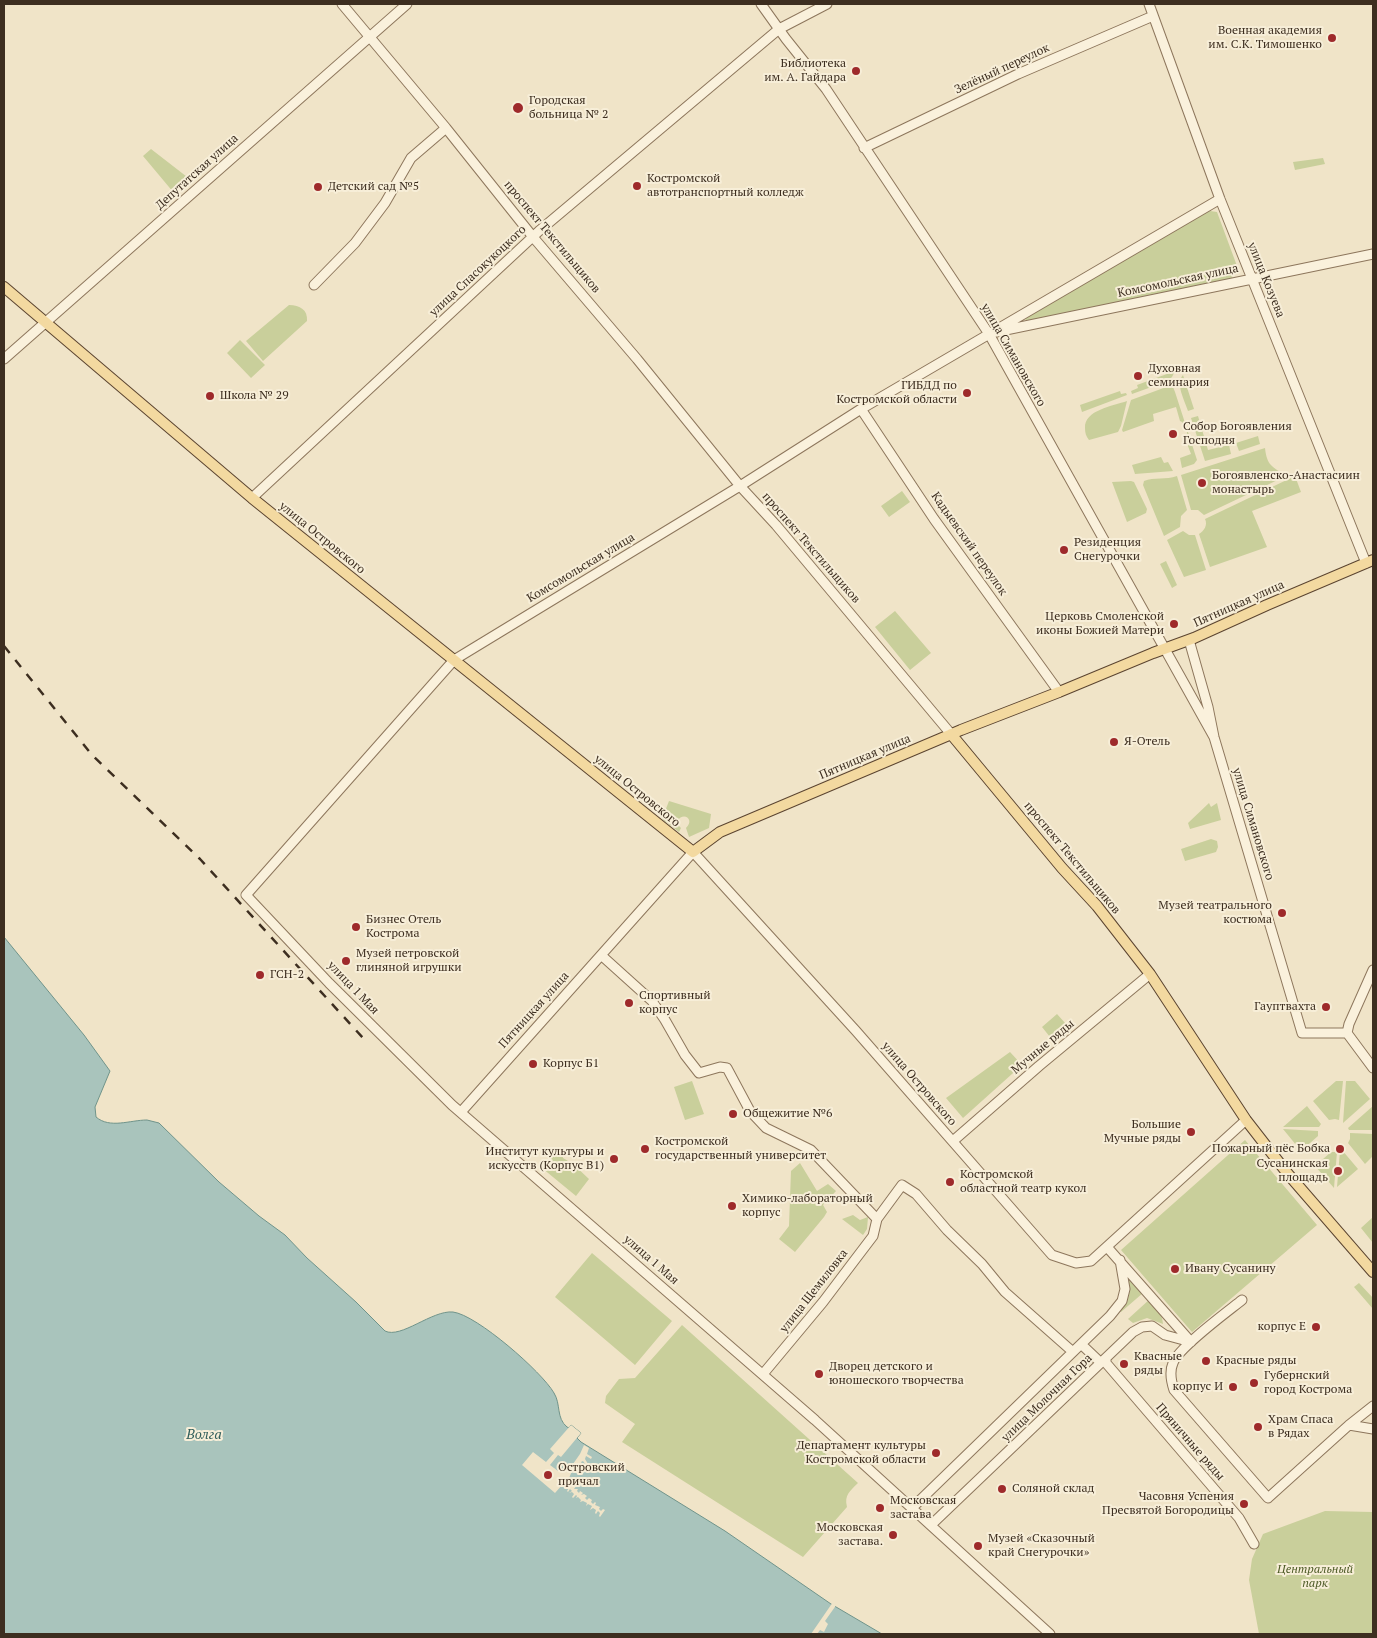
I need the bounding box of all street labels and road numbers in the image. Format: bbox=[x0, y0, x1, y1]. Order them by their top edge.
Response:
street label: Зелёный переулок bbox=[952, 41, 1052, 97]
street label: Депутатская улица bbox=[153, 131, 241, 213]
street label: проспект Текстильщиков bbox=[501, 178, 603, 296]
street label: улица Спасокукоцкого bbox=[427, 222, 529, 320]
street label: улица Козуева bbox=[1244, 240, 1288, 320]
street label: Комсомольская улица bbox=[1116, 261, 1240, 301]
street label: улица Симановского bbox=[978, 301, 1048, 409]
street label: Кадыевский переулок bbox=[928, 489, 1010, 599]
street label: проспект Текстильщиков bbox=[759, 490, 863, 606]
street label: улица Островского bbox=[276, 499, 368, 577]
street label: Комсомольская улица bbox=[525, 530, 637, 606]
street label: Пятницкая улица bbox=[1191, 578, 1287, 630]
street label: Пятницкая улица bbox=[817, 731, 913, 783]
street label: улица Островского bbox=[591, 752, 683, 830]
street label: улица Симановского bbox=[1229, 766, 1277, 882]
street label: проспект Текстильщиков bbox=[1021, 799, 1123, 917]
street label: улица 1 Мая bbox=[324, 958, 382, 1018]
street label: Пятницкая улица bbox=[496, 969, 572, 1051]
street label: Мучные ряды bbox=[1009, 1017, 1077, 1077]
street label: улица Островского bbox=[879, 1039, 959, 1129]
street label: улица 1 Мая bbox=[621, 1232, 681, 1288]
street label: улица Щемиловка bbox=[777, 1246, 851, 1336]
street label: улица Молочная Гора bbox=[999, 1351, 1095, 1445]
street label: Пряничные ряды bbox=[1153, 1401, 1227, 1483]

